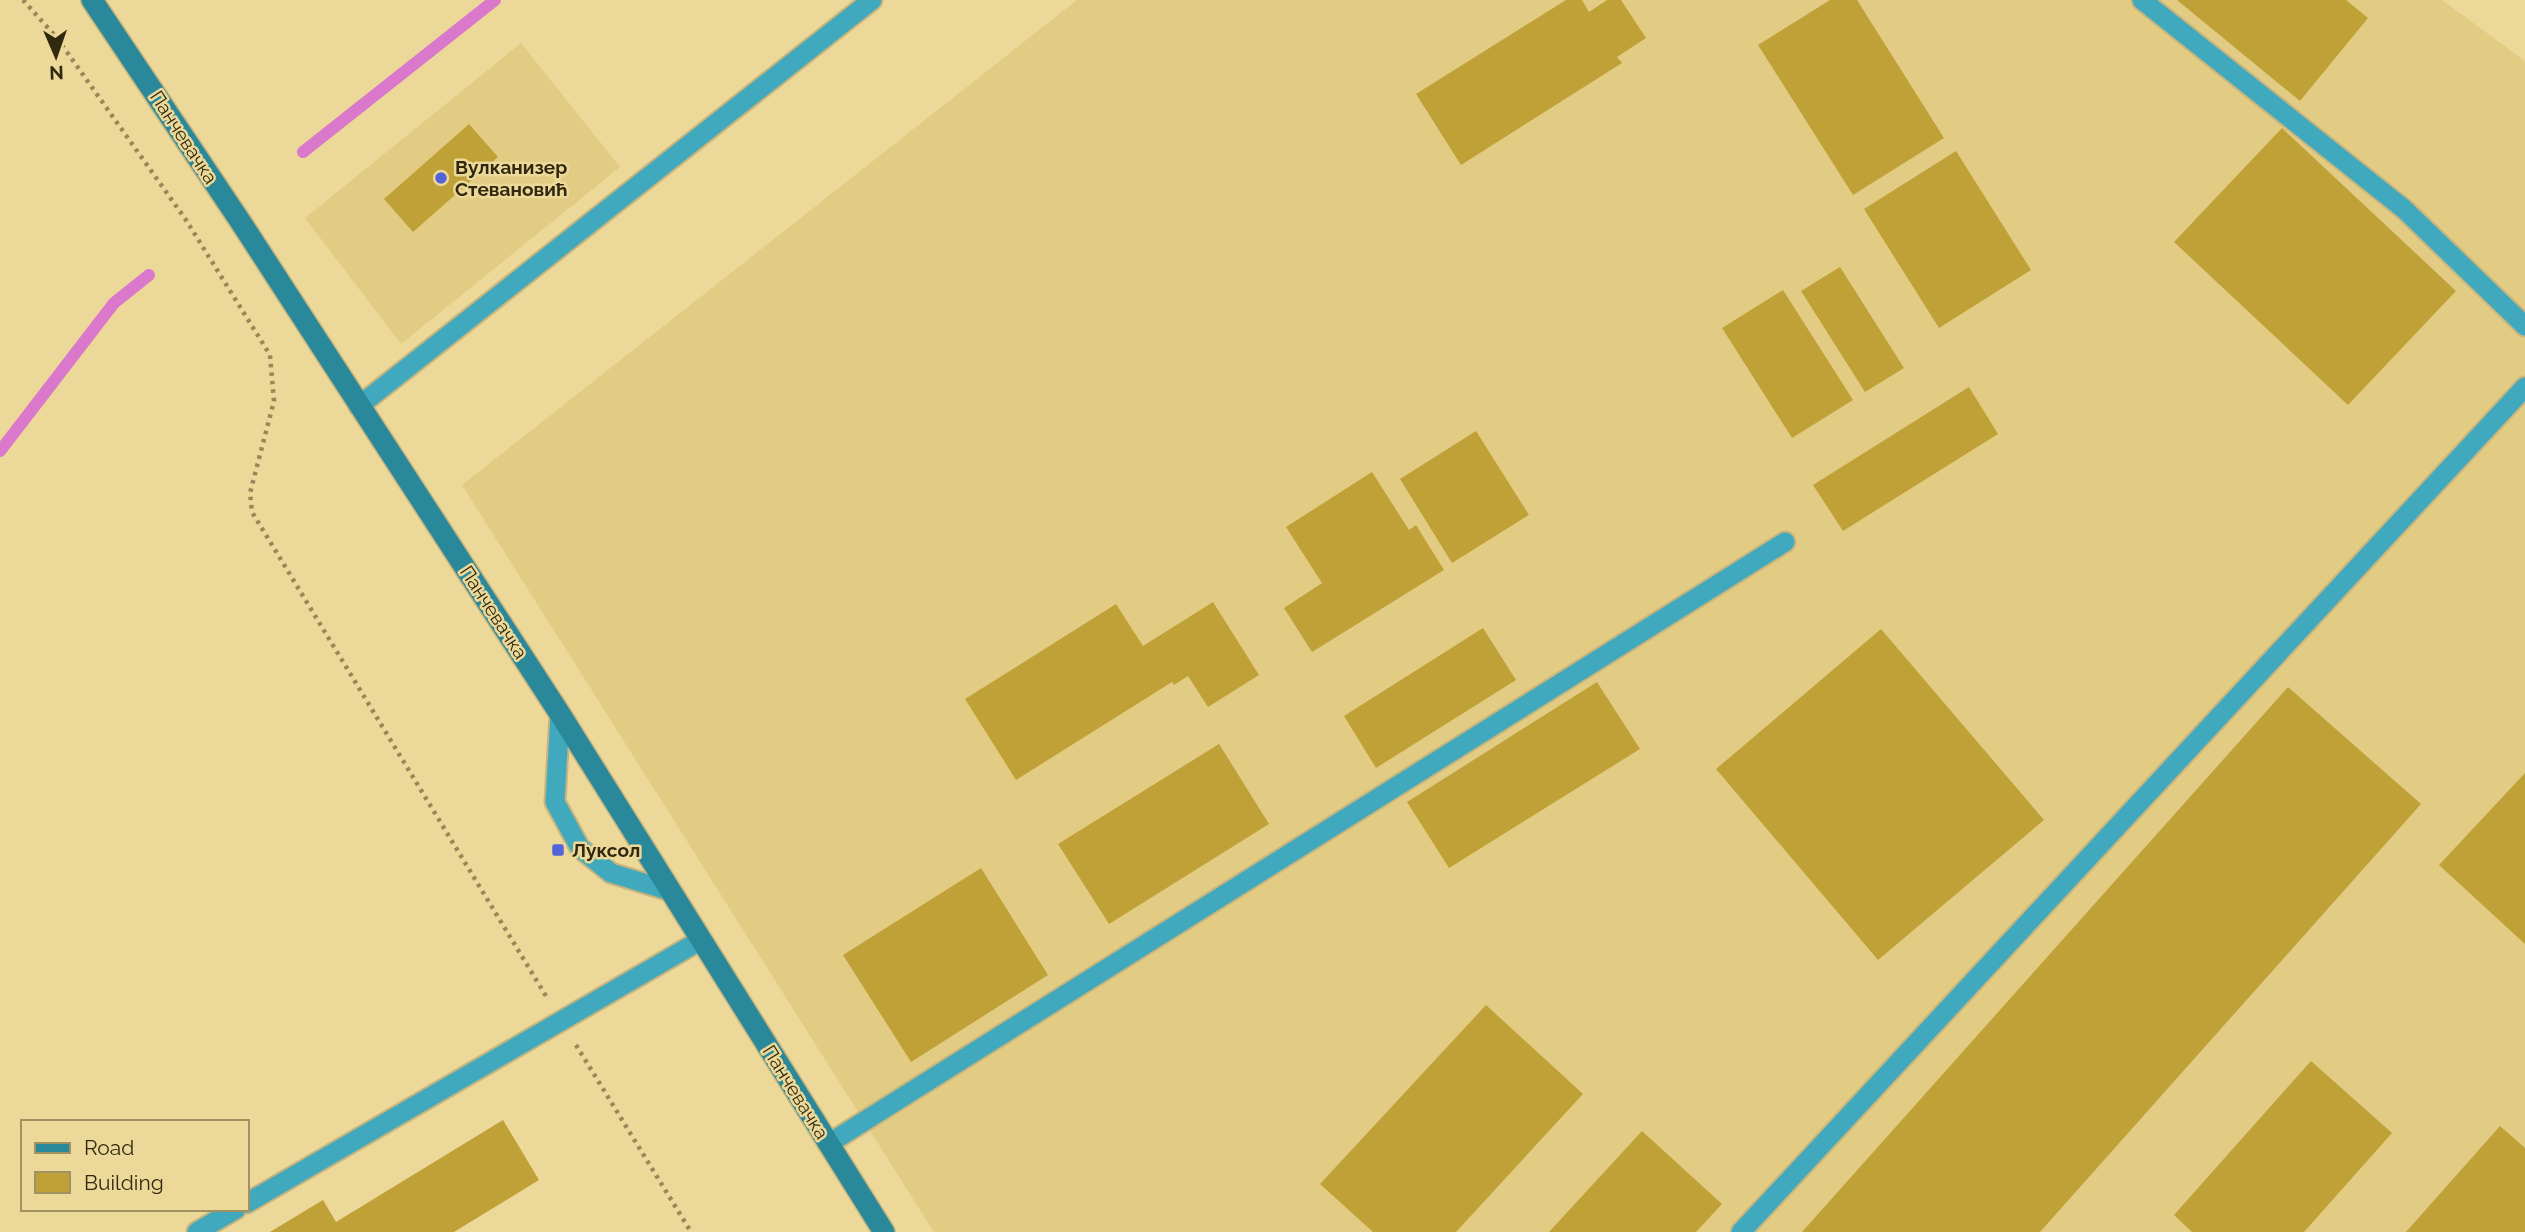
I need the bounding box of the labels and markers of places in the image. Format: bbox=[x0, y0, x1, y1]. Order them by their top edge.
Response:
place label: Вулканизер Стевановић bbox=[455, 156, 568, 200]
marker: Вулканизер Стевановић bbox=[433, 170, 449, 186]
place label: Луксол bbox=[572, 839, 640, 861]
marker: Луксол bbox=[550, 842, 566, 858]

